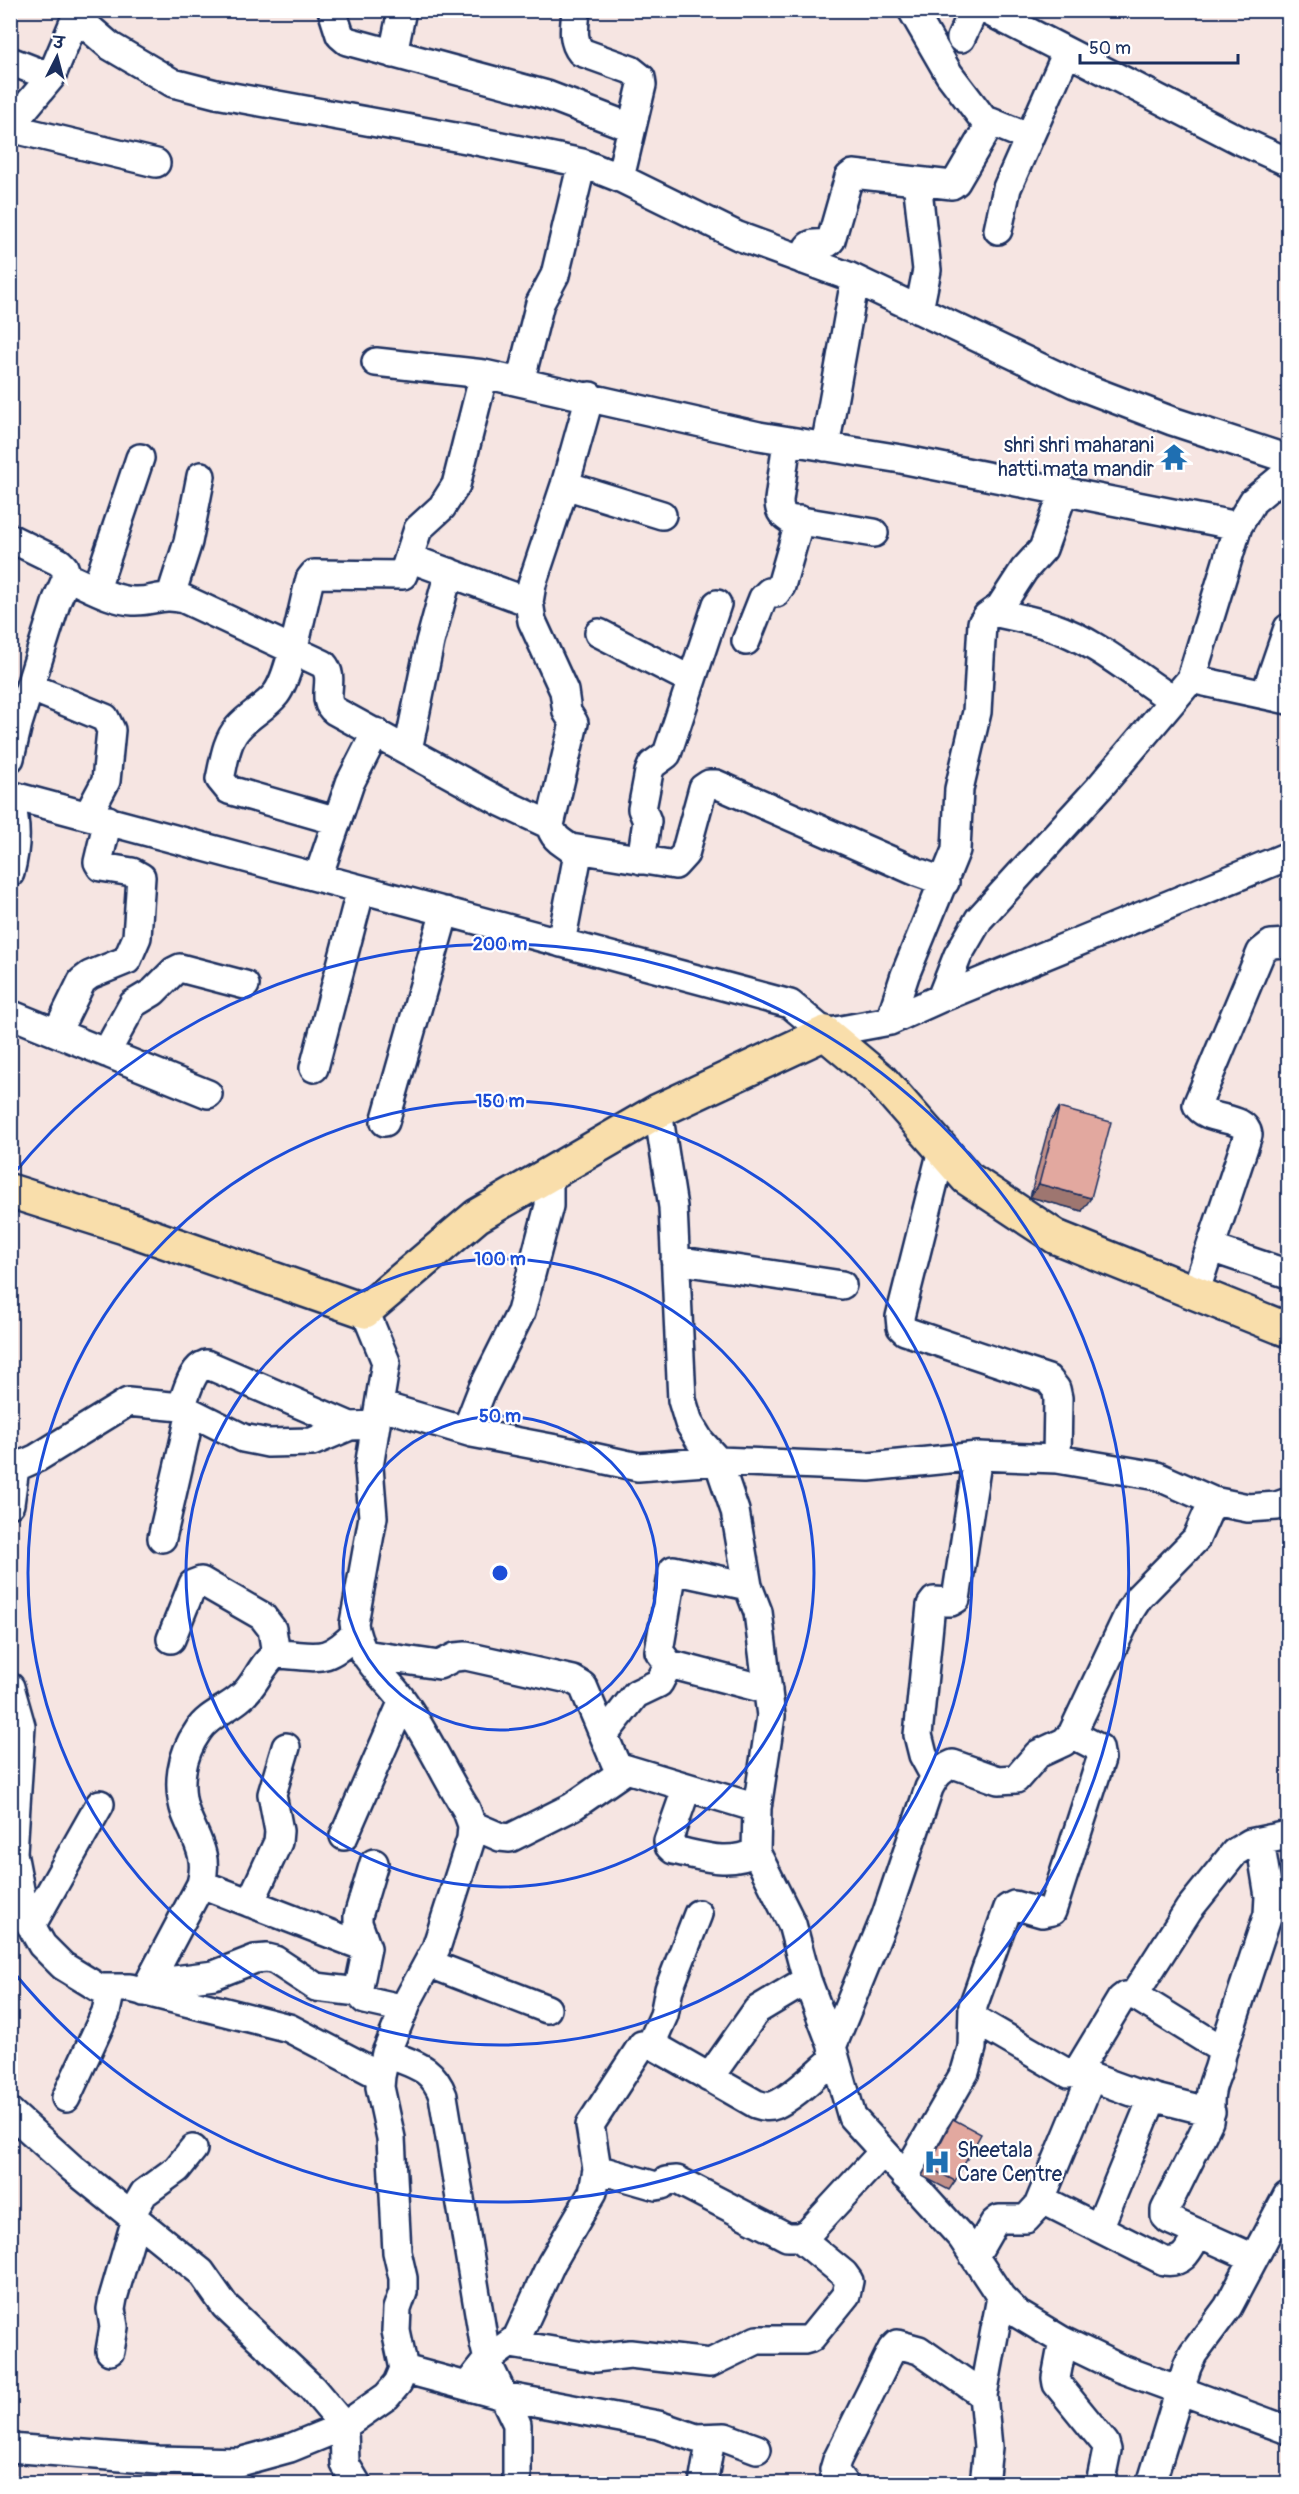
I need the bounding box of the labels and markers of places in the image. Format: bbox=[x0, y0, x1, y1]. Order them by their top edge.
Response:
place label: shri shri maharani hatti mata mandir bbox=[998, 432, 1155, 483]
temple icon: shri shri maharani hatti mata mandir bbox=[1159, 442, 1189, 472]
centre of rings bbox=[490, 1563, 510, 1583]
place label: Sheetala Care Centre bbox=[957, 2137, 1063, 2188]
hospital icon: Sheetala Care Centre bbox=[922, 2147, 952, 2177]

